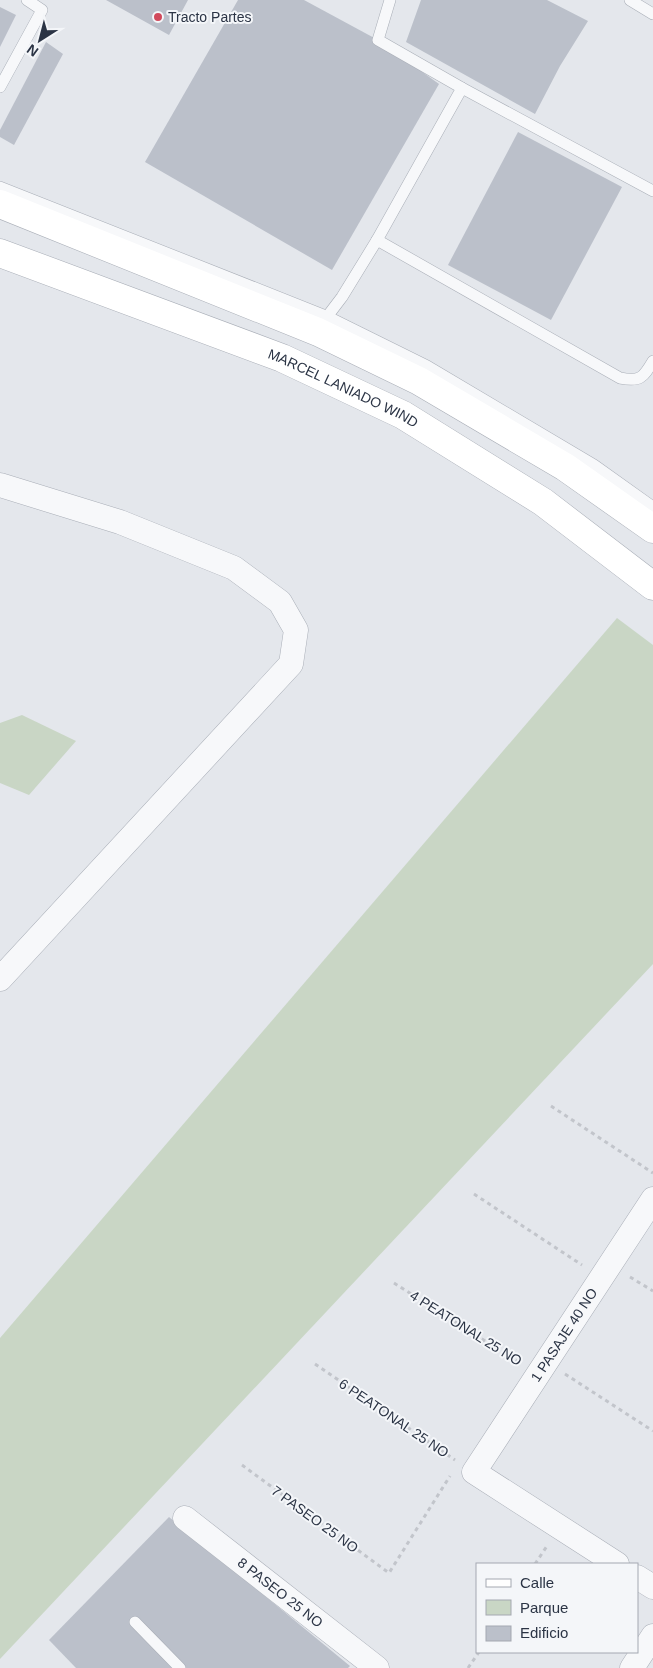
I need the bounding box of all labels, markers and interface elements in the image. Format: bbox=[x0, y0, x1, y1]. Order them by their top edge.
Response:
place label: Tracto Partes bbox=[168, 9, 252, 25]
marker: Tracto Partes bbox=[152, 11, 164, 23]
north arrow bbox=[15, 15, 65, 65]
text: N bbox=[24, 41, 41, 60]
street label: MARCEL LANIADO WIND bbox=[266, 346, 421, 431]
street label: 1 PASAJE 40 NO bbox=[527, 1285, 600, 1385]
street label: 4 PEATONAL 25 NO bbox=[407, 1287, 525, 1369]
street label: 6 PEATONAL 25 NO bbox=[336, 1375, 452, 1461]
street label: 7 PASEO 25 NO bbox=[269, 1482, 362, 1556]
street label: 8 PASEO 25 NO bbox=[235, 1554, 326, 1631]
legend bbox=[476, 1563, 638, 1653]
text: Calle bbox=[520, 1574, 554, 1591]
text: Parque bbox=[520, 1599, 568, 1616]
text: Edificio bbox=[520, 1624, 568, 1641]

